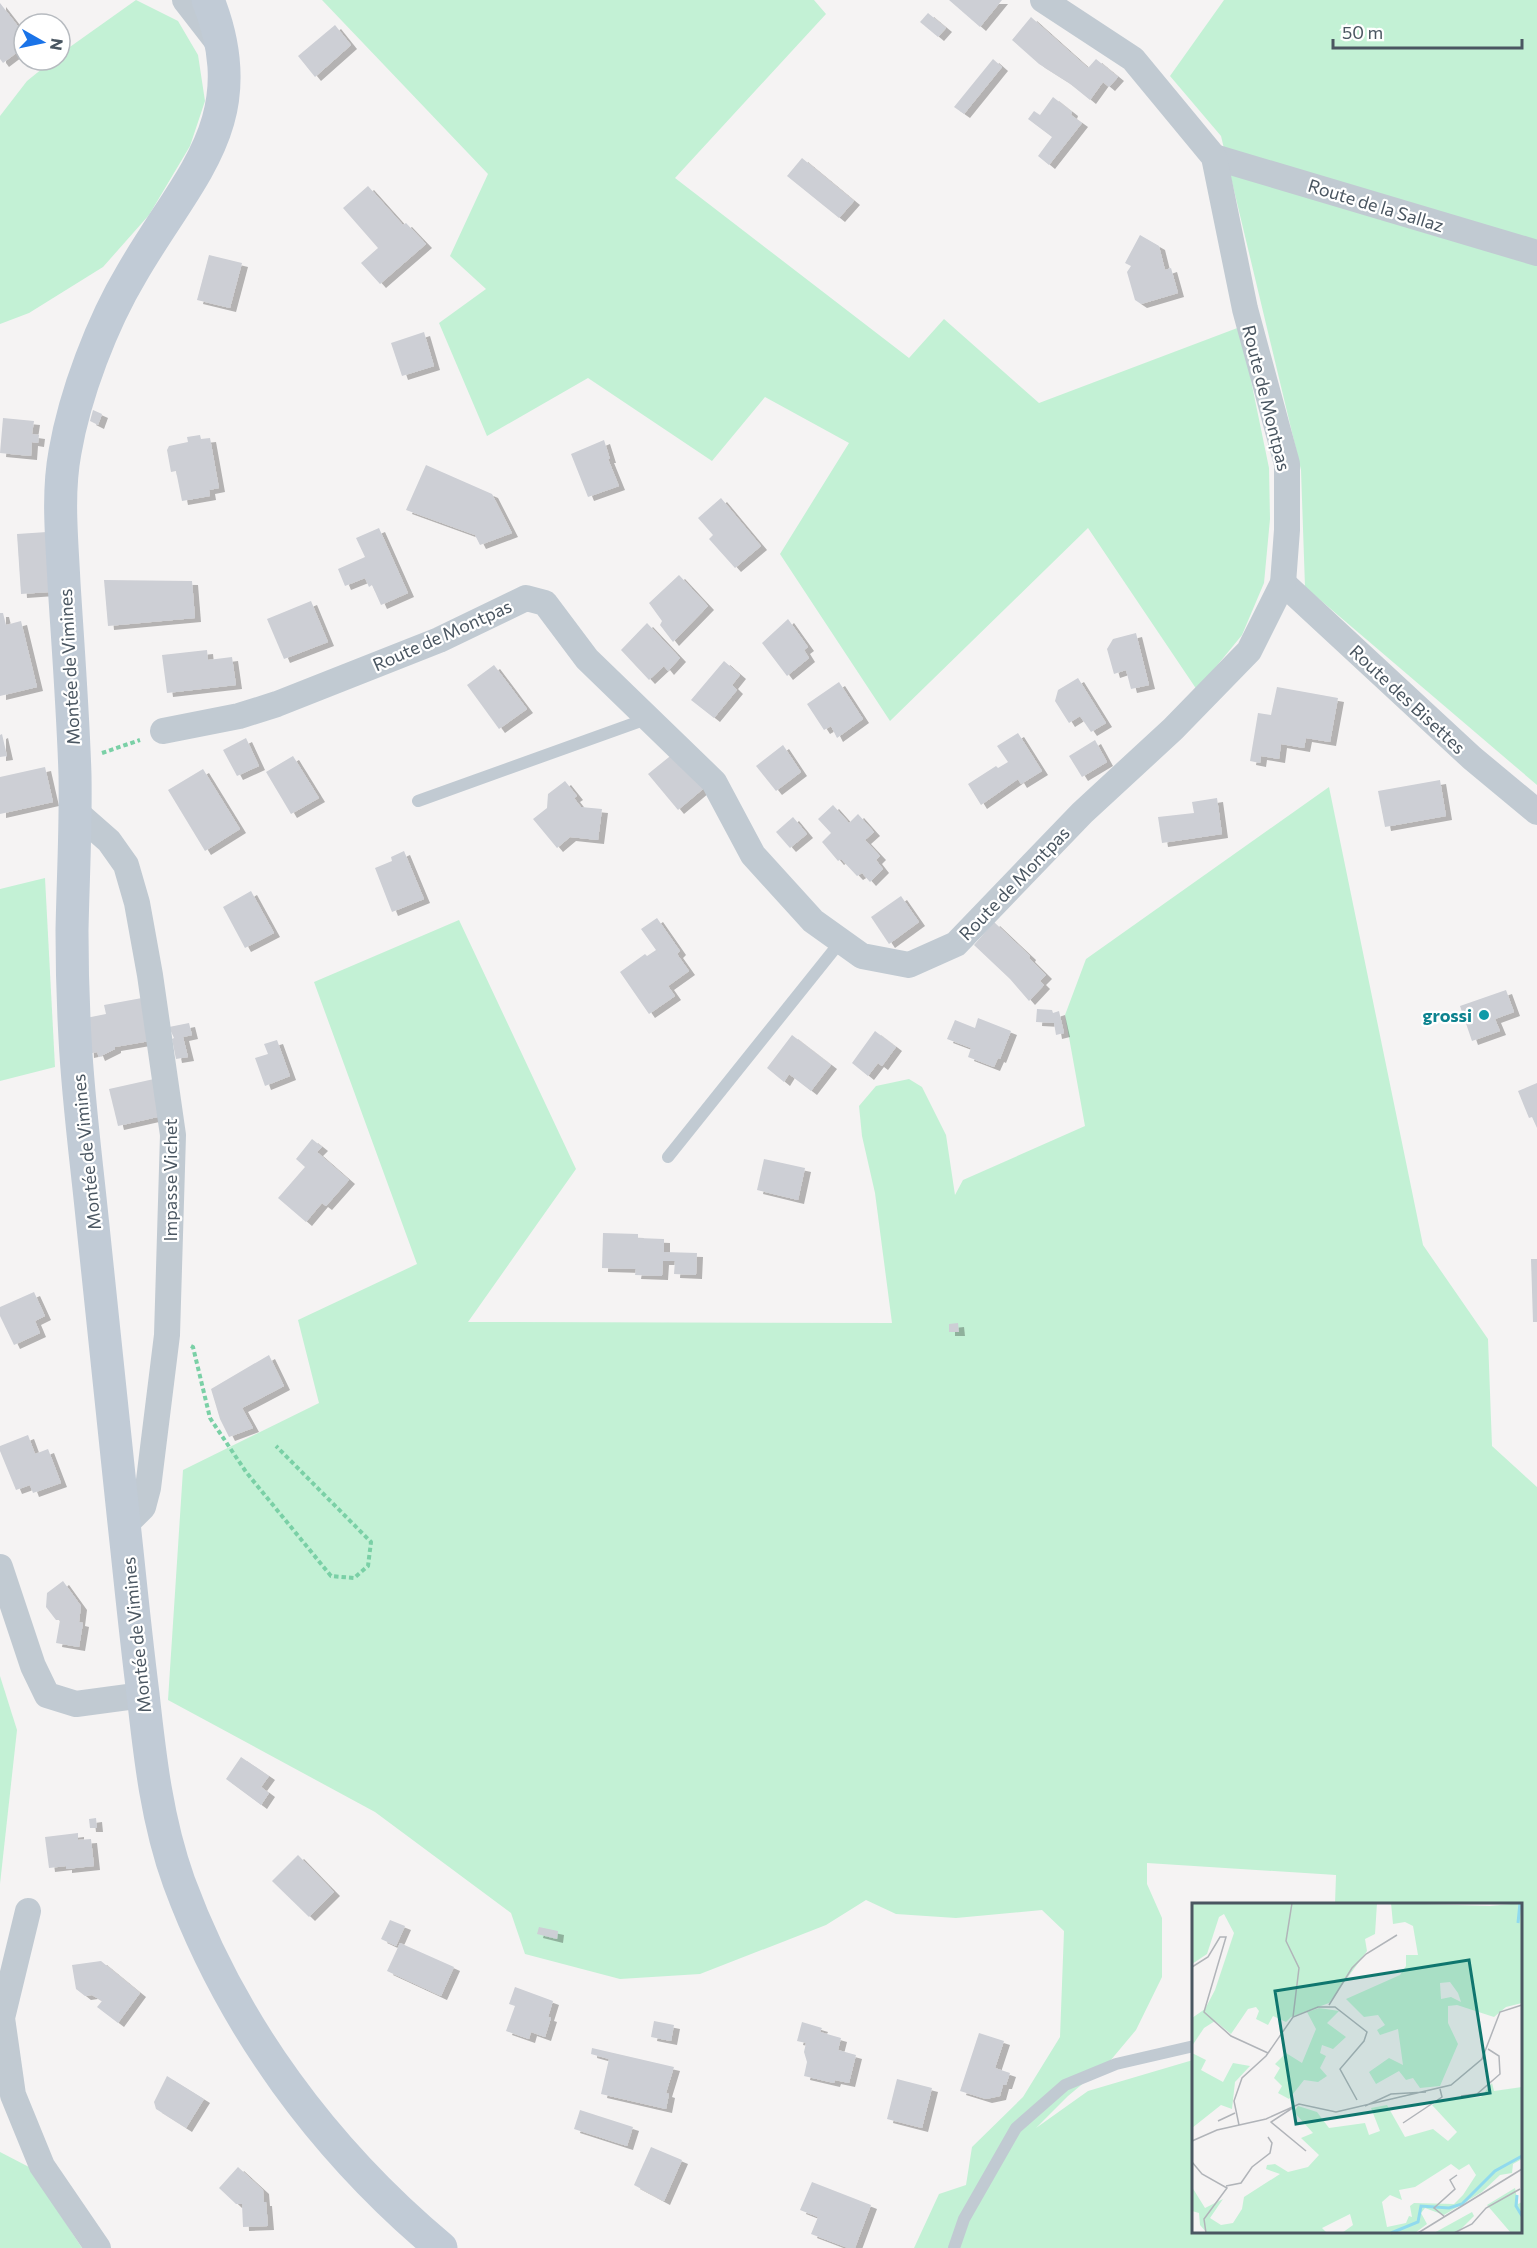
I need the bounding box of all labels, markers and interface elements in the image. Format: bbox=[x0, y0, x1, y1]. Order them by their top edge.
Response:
north arrow bbox=[12, 12, 72, 72]
scale bar bbox=[1333, 12, 1522, 50]
text: 50 m bbox=[1342, 21, 1383, 43]
text: N bbox=[47, 37, 68, 52]
street label: Route de la Sallaz bbox=[1305, 174, 1447, 236]
street label: Route de Montpas bbox=[1238, 323, 1296, 473]
street label: Montée de Vimines bbox=[54, 588, 84, 746]
street label: Route de Montpas bbox=[369, 595, 515, 675]
street label: Route des Bisettes bbox=[1346, 640, 1470, 758]
street label: Route de Montpas bbox=[954, 822, 1074, 944]
place label: grossi bbox=[1423, 1004, 1472, 1026]
marker: grossi bbox=[1477, 1008, 1491, 1022]
street label: Montée de Vimines bbox=[67, 1073, 105, 1231]
street label: Impasse Vichet bbox=[159, 1118, 181, 1242]
street label: Montée de Vimines bbox=[117, 1556, 155, 1714]
inset map bbox=[1192, 1903, 1522, 2233]

